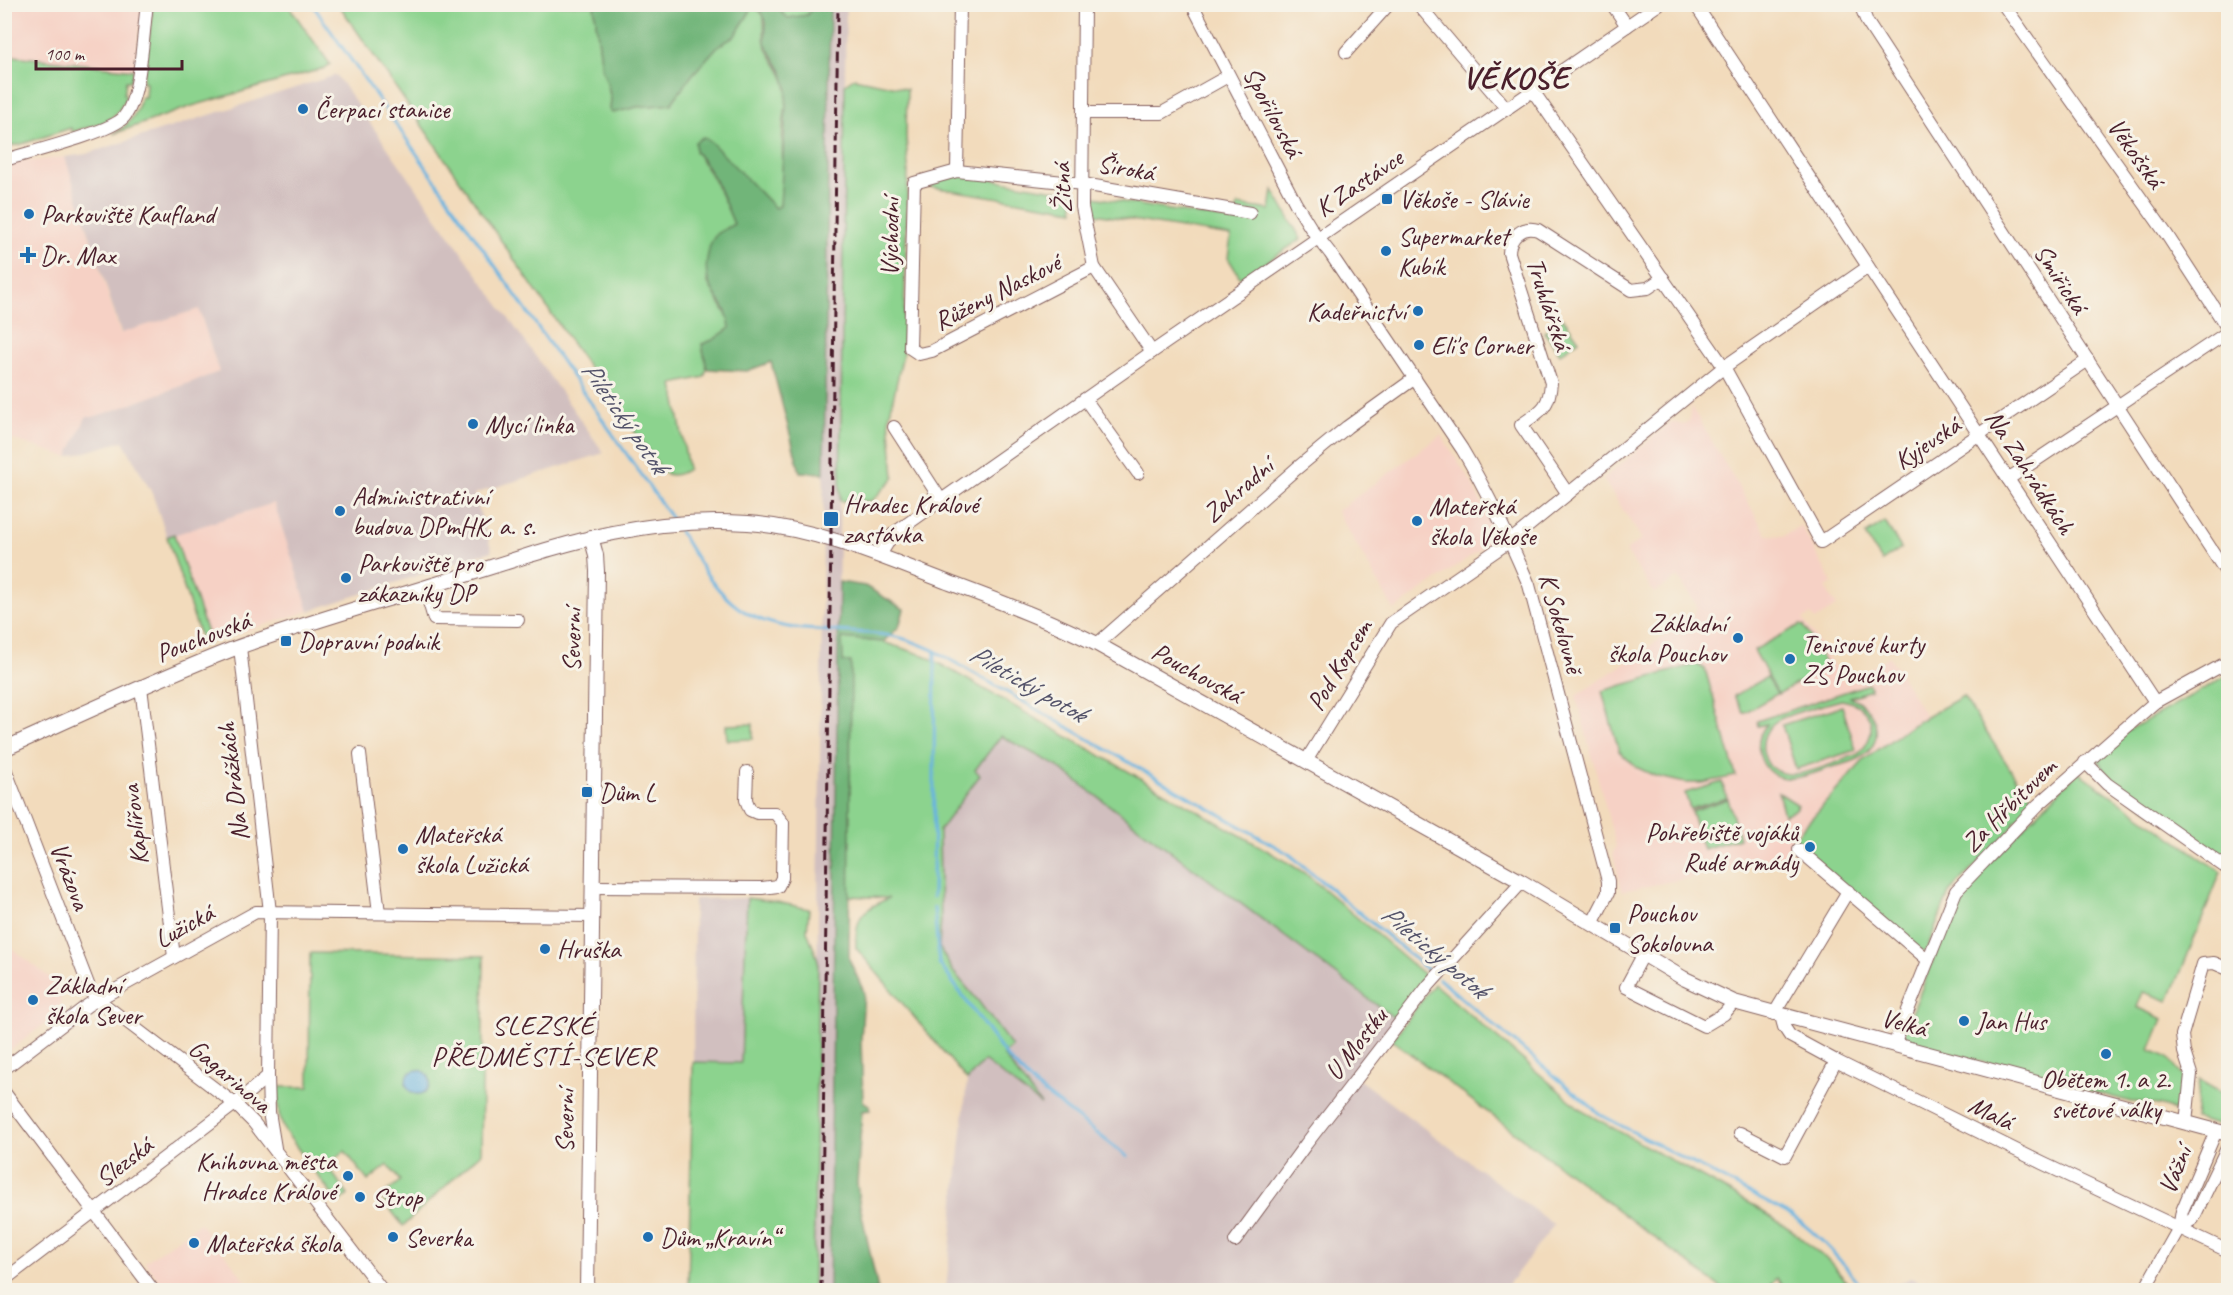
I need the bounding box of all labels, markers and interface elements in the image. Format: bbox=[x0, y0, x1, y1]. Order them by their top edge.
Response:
scale bar bbox=[36, 33, 182, 71]
text: 100 m bbox=[45, 43, 86, 65]
district label: VĚKOŠE bbox=[1463, 57, 1573, 98]
street label: Spořilovská bbox=[1235, 61, 1312, 165]
place label: Čerpací stanice bbox=[315, 93, 451, 126]
marker: Čerpací stanice bbox=[296, 102, 310, 116]
street label: Věkošská bbox=[2100, 111, 2174, 197]
street label: K Zastávce bbox=[1309, 140, 1411, 224]
street label: Široká bbox=[1095, 147, 1159, 190]
street label: Žitná bbox=[1045, 160, 1079, 214]
place label: Věkoše - Slávie bbox=[1399, 183, 1530, 216]
street label: Východní bbox=[873, 192, 907, 277]
marker: Věkoše - Slávie bbox=[1380, 192, 1394, 206]
place label: Parkoviště Kaufland bbox=[41, 198, 218, 231]
marker: Parkoviště Kaufland bbox=[22, 207, 36, 221]
place label: Supermarket Kubík bbox=[1398, 220, 1512, 283]
street label: Smiřická bbox=[2026, 238, 2097, 322]
place label: Dr. Max bbox=[40, 239, 117, 272]
street label: Růženy Naskové bbox=[928, 244, 1069, 338]
marker: Supermarket Kubík bbox=[1379, 244, 1393, 258]
marker: Dr. Max bbox=[21, 248, 35, 262]
street label: Truhlářská bbox=[1519, 254, 1580, 357]
place label: Kadeřnictví bbox=[1307, 295, 1411, 328]
marker: Kadeřnictví bbox=[1411, 304, 1425, 318]
place label: Eli's Corner bbox=[1431, 329, 1535, 362]
marker: Eli's Corner bbox=[1412, 338, 1426, 352]
water label: Piletický potok bbox=[574, 354, 679, 484]
street label: Na Zahrádkách bbox=[1977, 403, 2083, 542]
street label: Kyjevská bbox=[1887, 407, 1969, 477]
place label: Mycí linka bbox=[485, 408, 575, 441]
marker: Mycí linka bbox=[466, 417, 480, 431]
street label: Zahradní bbox=[1196, 447, 1284, 530]
place label: Administrativní budova DPmHK, a. s. bbox=[352, 480, 536, 543]
place label: Hradec Králové zastávka bbox=[844, 488, 982, 551]
place label: Mateřská škola Věkoše bbox=[1429, 490, 1538, 553]
marker: Administrativní budova DPmHK, a. s. bbox=[333, 504, 347, 518]
marker: Hradec Králové zastávka bbox=[822, 510, 840, 528]
marker: Mateřská škola Věkoše bbox=[1410, 514, 1424, 528]
place label: Parkoviště pro zákazníky DP bbox=[358, 547, 484, 610]
street label: K Sokolovně bbox=[1531, 569, 1592, 680]
marker: Parkoviště pro zákazníky DP bbox=[339, 571, 353, 585]
street label: Pouchovská bbox=[151, 603, 257, 670]
street label: Severní bbox=[555, 603, 589, 672]
place label: Základní škola Pouchov bbox=[1607, 607, 1731, 670]
street label: Pod Kopcem bbox=[1299, 611, 1380, 717]
place label: Dopravní podnik bbox=[298, 625, 441, 658]
place label: Tenisové kurty ZŠ Pouchov bbox=[1802, 628, 1926, 691]
marker: Základní škola Pouchov bbox=[1731, 631, 1745, 645]
marker: Dopravní podnik bbox=[279, 634, 293, 648]
street label: Pouchovská bbox=[1146, 635, 1250, 713]
water label: Piletický potok bbox=[964, 636, 1097, 733]
marker: Tenisové kurty ZŠ Pouchov bbox=[1783, 652, 1797, 666]
street label: Na Drážkách bbox=[209, 720, 257, 843]
street label: Za Hřbitovem bbox=[1955, 749, 2065, 859]
place label: Dům L bbox=[599, 776, 657, 809]
street label: Kaplířova bbox=[114, 782, 156, 867]
marker: Dům L bbox=[580, 785, 594, 799]
place label: Pohřebiště vojáků Rudé armády bbox=[1646, 816, 1800, 879]
place label: Mateřská škola Lužická bbox=[415, 818, 530, 881]
street label: Vrázova bbox=[42, 838, 98, 916]
marker: Pohřebiště vojáků Rudé armády bbox=[1803, 840, 1817, 854]
marker: Mateřská škola Lužická bbox=[396, 842, 410, 856]
street label: Lužická bbox=[149, 895, 222, 956]
water label: Piletický potok bbox=[1375, 897, 1499, 1009]
place label: Pouchov Sokolovna bbox=[1627, 897, 1714, 960]
marker: Pouchov Sokolovna bbox=[1608, 921, 1622, 935]
place label: Hruška bbox=[557, 933, 622, 966]
marker: Hruška bbox=[538, 942, 552, 956]
place label: Základní škola Sever bbox=[45, 969, 144, 1032]
marker: Základní škola Sever bbox=[26, 993, 40, 1007]
street label: U Mostku bbox=[1317, 999, 1396, 1087]
street label: Velká bbox=[1878, 1001, 1933, 1046]
place label: Jan Hus bbox=[1974, 1005, 2048, 1038]
district label: SLEZSKÉ PŘEDMĚSTÍ-SEVER bbox=[431, 1008, 659, 1073]
marker: Jan Hus bbox=[1957, 1014, 1971, 1028]
street label: Gagarinova bbox=[182, 1032, 279, 1121]
marker: Obětem 1. a 2. světové války bbox=[2099, 1047, 2113, 1061]
place label: Obětem 1. a 2. světové války bbox=[2041, 1063, 2172, 1126]
street label: Severní bbox=[548, 1084, 582, 1153]
street label: Malá bbox=[1963, 1088, 2021, 1139]
street label: Slezská bbox=[89, 1128, 161, 1195]
street label: Vážní bbox=[2151, 1136, 2201, 1199]
place label: Knihovna města Hradce Králové bbox=[196, 1145, 340, 1208]
marker: Knihovna města Hradce Králové bbox=[341, 1169, 355, 1183]
place label: Strop bbox=[372, 1181, 424, 1214]
marker: Strop bbox=[353, 1190, 367, 1204]
place label: Severka bbox=[405, 1221, 474, 1254]
place label: Dům „Kravín“ bbox=[660, 1221, 783, 1254]
place label: Mateřská škola bbox=[206, 1227, 343, 1260]
marker: Severka bbox=[386, 1230, 400, 1244]
marker: Dům „Kravín“ bbox=[641, 1230, 655, 1244]
marker: Mateřská škola bbox=[187, 1236, 201, 1250]

